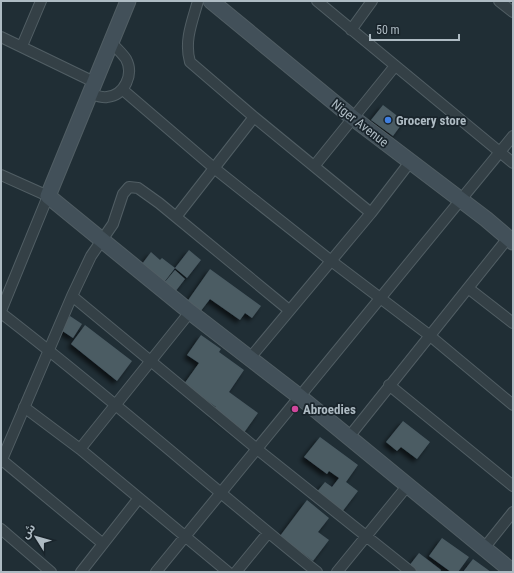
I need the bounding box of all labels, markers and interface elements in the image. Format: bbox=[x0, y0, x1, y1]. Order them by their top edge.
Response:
scale bar bbox=[370, 16, 459, 42]
text: 50 m bbox=[376, 23, 400, 37]
street label: Niger Avenue bbox=[329, 96, 391, 150]
place label: Grocery store bbox=[396, 113, 466, 128]
marker: Grocery store bbox=[383, 115, 393, 125]
place label: Abroedies bbox=[303, 402, 356, 417]
marker: Abroedies bbox=[290, 404, 300, 414]
north arrow bbox=[16, 517, 56, 557]
text: ش bbox=[19, 521, 38, 541]

